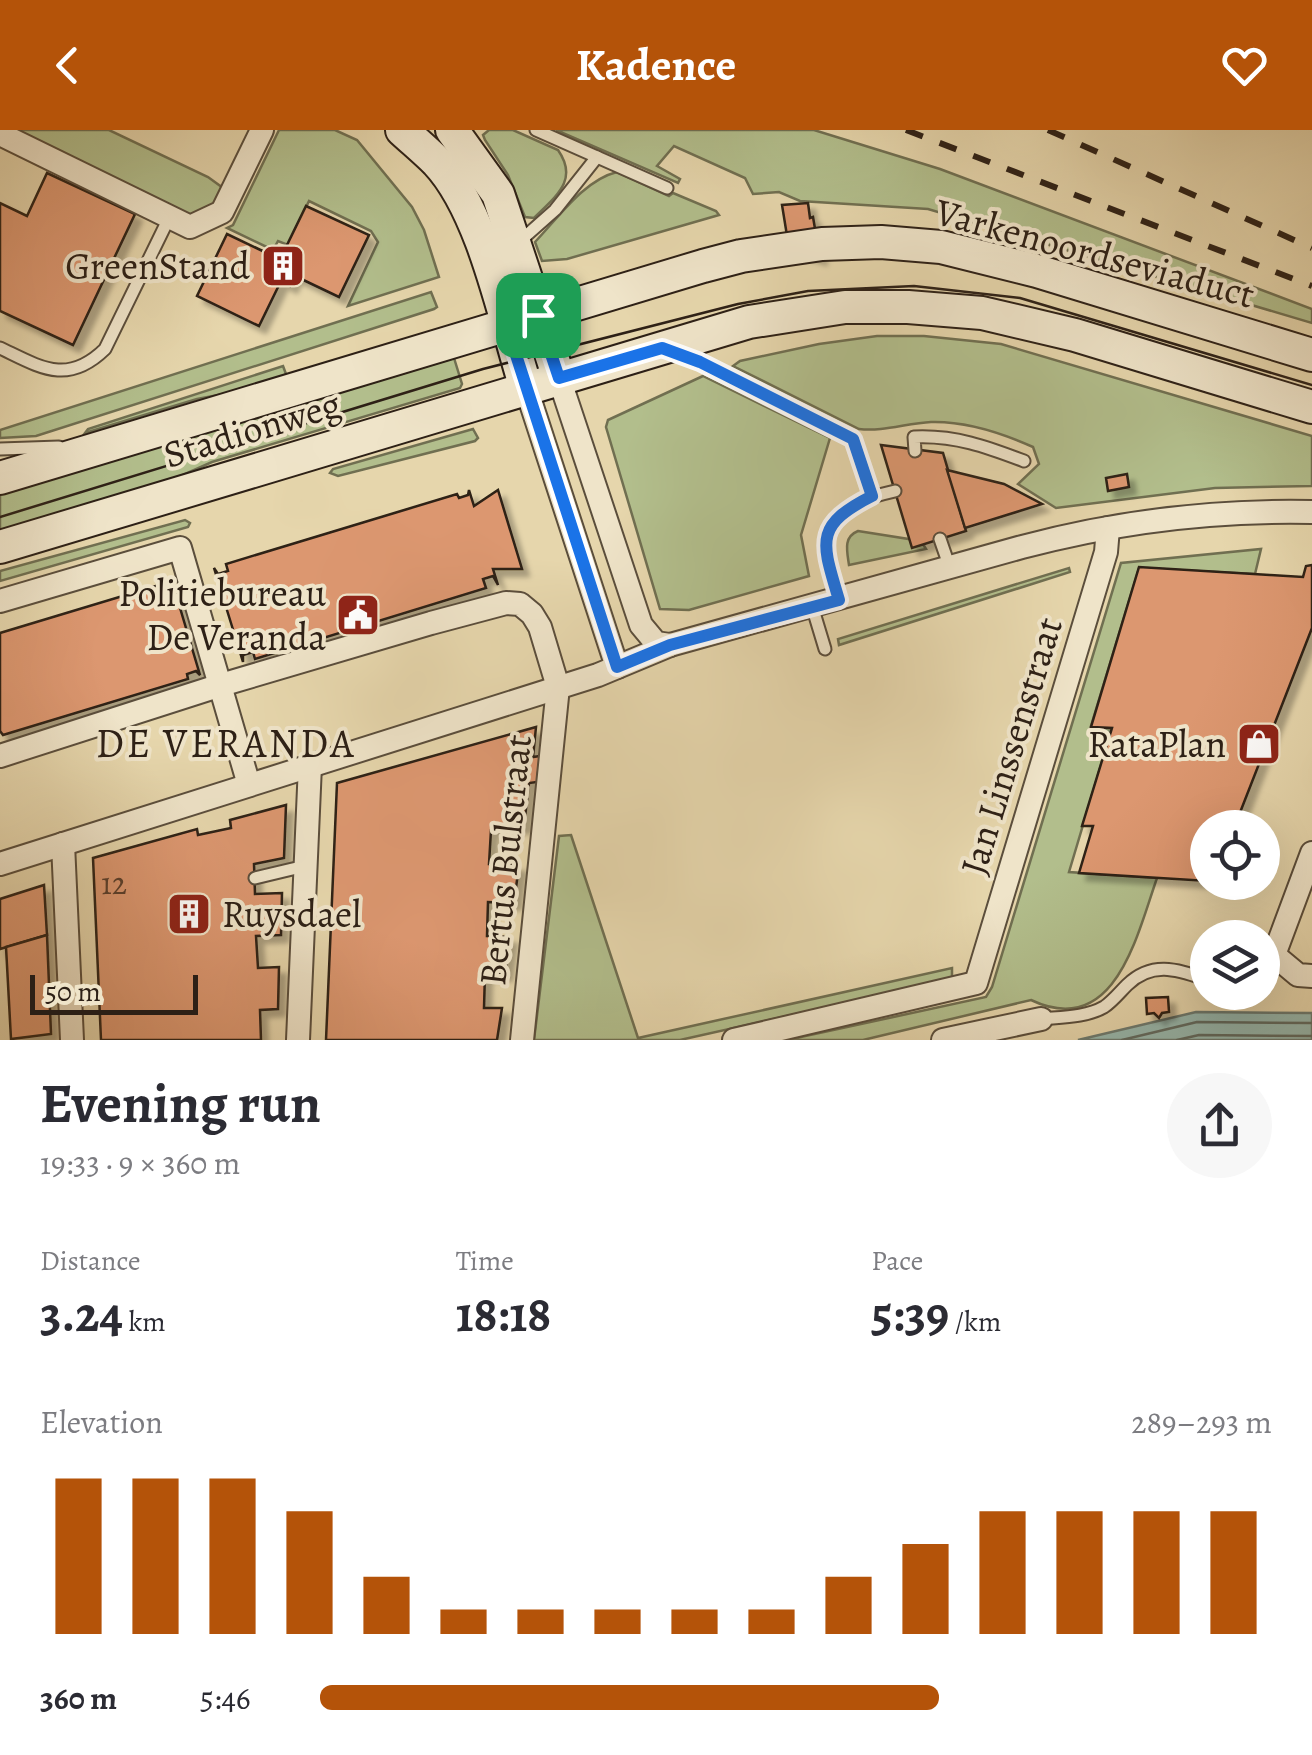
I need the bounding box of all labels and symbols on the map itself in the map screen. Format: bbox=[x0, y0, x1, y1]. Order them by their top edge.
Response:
street label: Varkenoordseviaduct bbox=[929, 185, 1260, 321]
place label: GreenStand bbox=[65, 240, 251, 292]
building icon: GreenStand bbox=[260, 243, 306, 289]
pin bbox=[496, 273, 581, 358]
street label: Stadionweg bbox=[157, 377, 347, 481]
place label: Politiebureau De Veranda bbox=[118, 567, 326, 663]
public building icon: Politiebureau De Veranda bbox=[335, 592, 381, 638]
street label: Jan Linssenstraat bbox=[947, 611, 1075, 881]
district label: DE VERANDA bbox=[96, 716, 356, 771]
place label: RataPlan bbox=[1088, 718, 1226, 770]
shop icon: RataPlan bbox=[1236, 721, 1282, 767]
street label: Bertus Bulstraat bbox=[466, 732, 544, 988]
house number: 12 bbox=[101, 861, 127, 905]
place label: Ruysdael bbox=[222, 888, 361, 940]
building icon: Ruysdael bbox=[166, 891, 212, 937]
scale bar bbox=[30, 970, 198, 1014]

